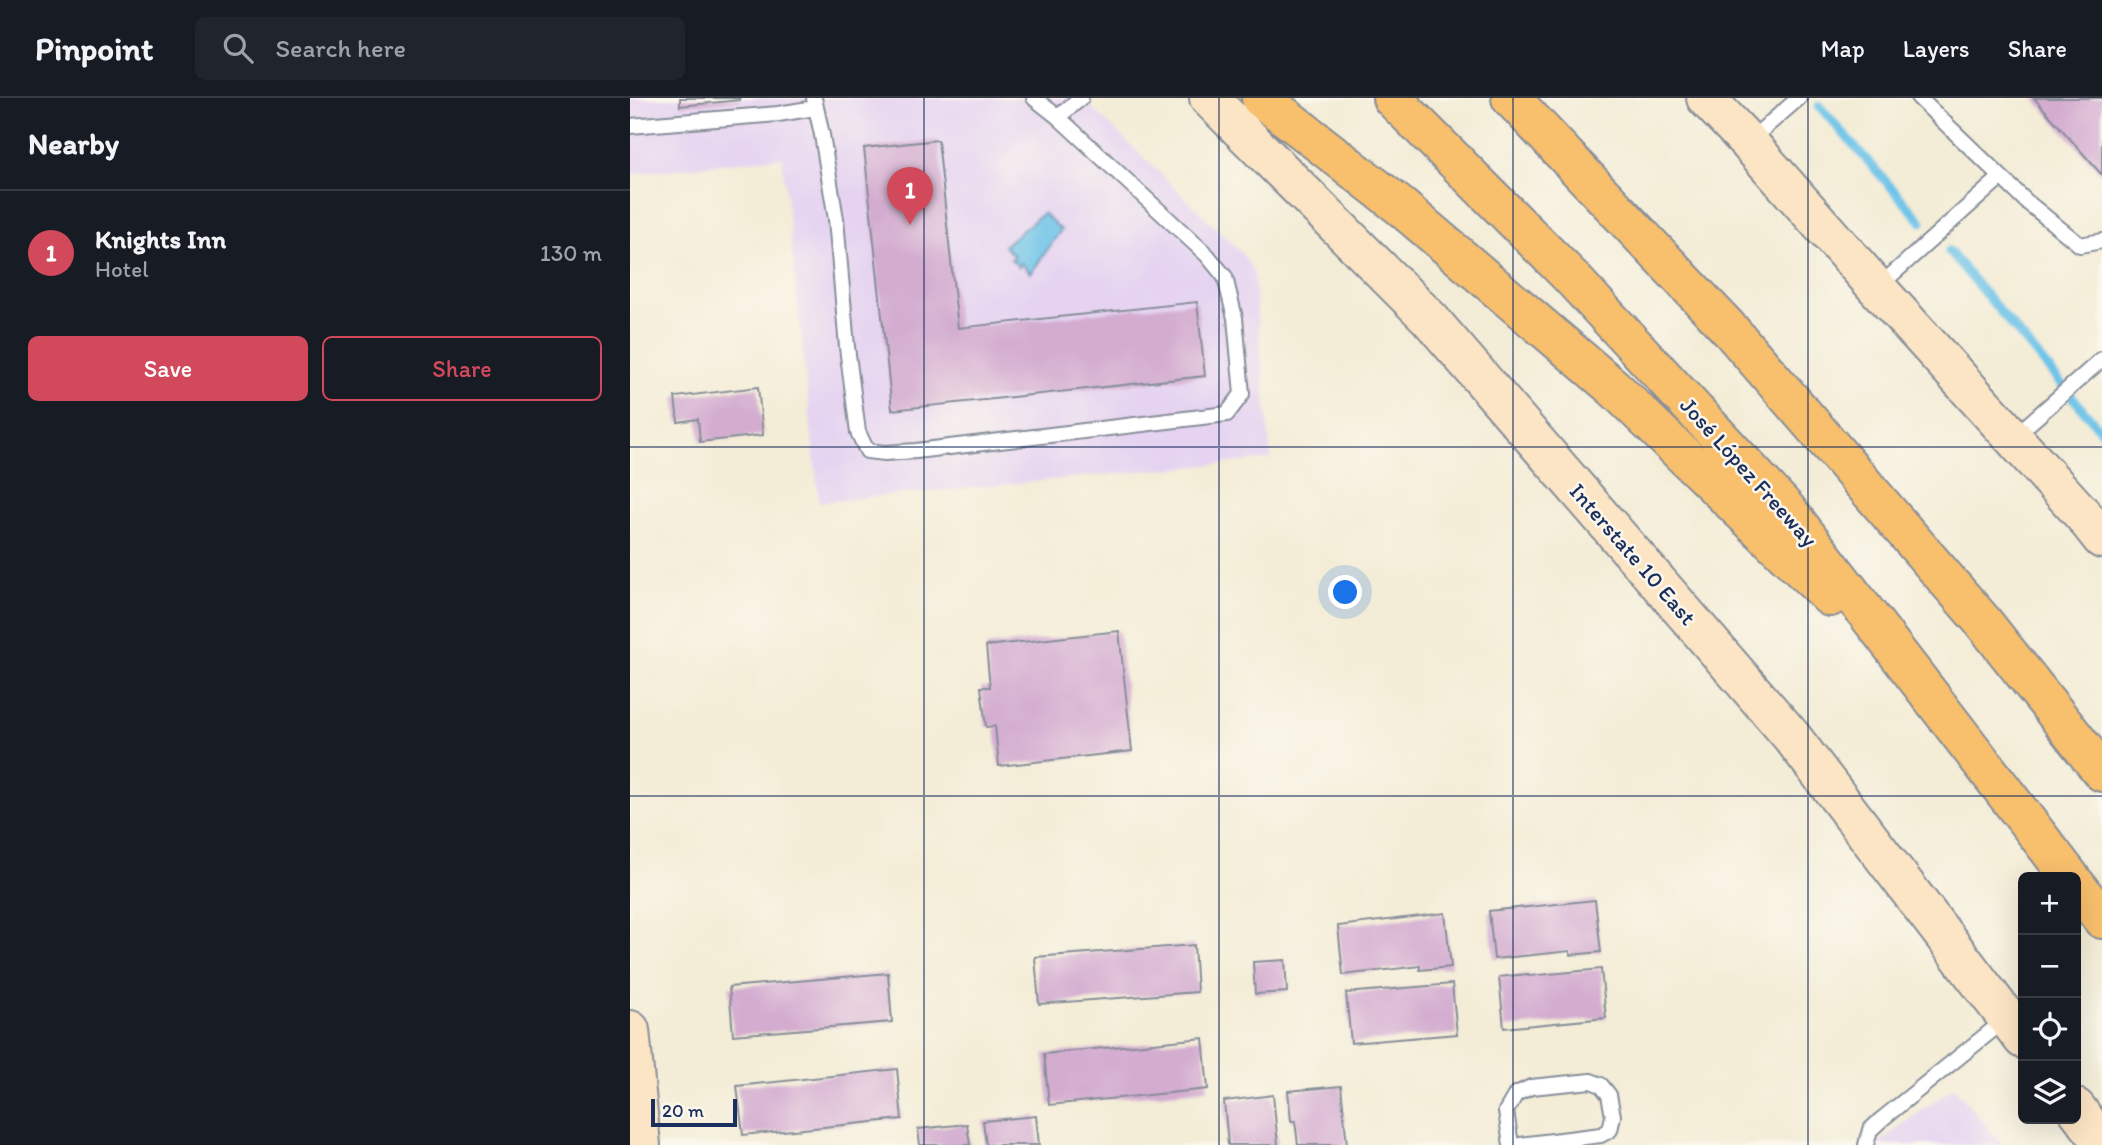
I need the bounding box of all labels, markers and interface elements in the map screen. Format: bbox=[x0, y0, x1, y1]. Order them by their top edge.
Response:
search box bbox=[195, 17, 685, 80]
text: Pinpoint bbox=[35, 29, 153, 68]
icon: search bbox=[219, 29, 257, 67]
text: Search here bbox=[275, 32, 406, 64]
text: Map bbox=[1821, 34, 1865, 63]
text: Layers bbox=[1903, 34, 1970, 63]
text: Share bbox=[2008, 34, 2067, 63]
text: Nearby bbox=[28, 125, 119, 162]
pin: 1 bbox=[887, 167, 933, 225]
text: Knights Inn bbox=[95, 223, 226, 255]
text: 1 bbox=[46, 239, 56, 267]
text: 130 m bbox=[540, 239, 602, 267]
text: Hotel bbox=[95, 255, 149, 283]
button: Save bbox=[28, 336, 308, 401]
button: Share bbox=[322, 336, 602, 401]
street label: José López Freeway bbox=[1674, 391, 1824, 553]
street label: Interstate 10 East bbox=[1564, 477, 1703, 631]
your location bbox=[1328, 575, 1362, 609]
map controls bbox=[2018, 872, 2081, 1124]
button: + bbox=[2018, 872, 2081, 935]
button: − bbox=[2018, 935, 2081, 998]
button: locate bbox=[2018, 998, 2081, 1061]
button: layers bbox=[2018, 1061, 2081, 1124]
scale bar bbox=[651, 1096, 737, 1128]
text: 20 m bbox=[662, 1099, 704, 1122]

